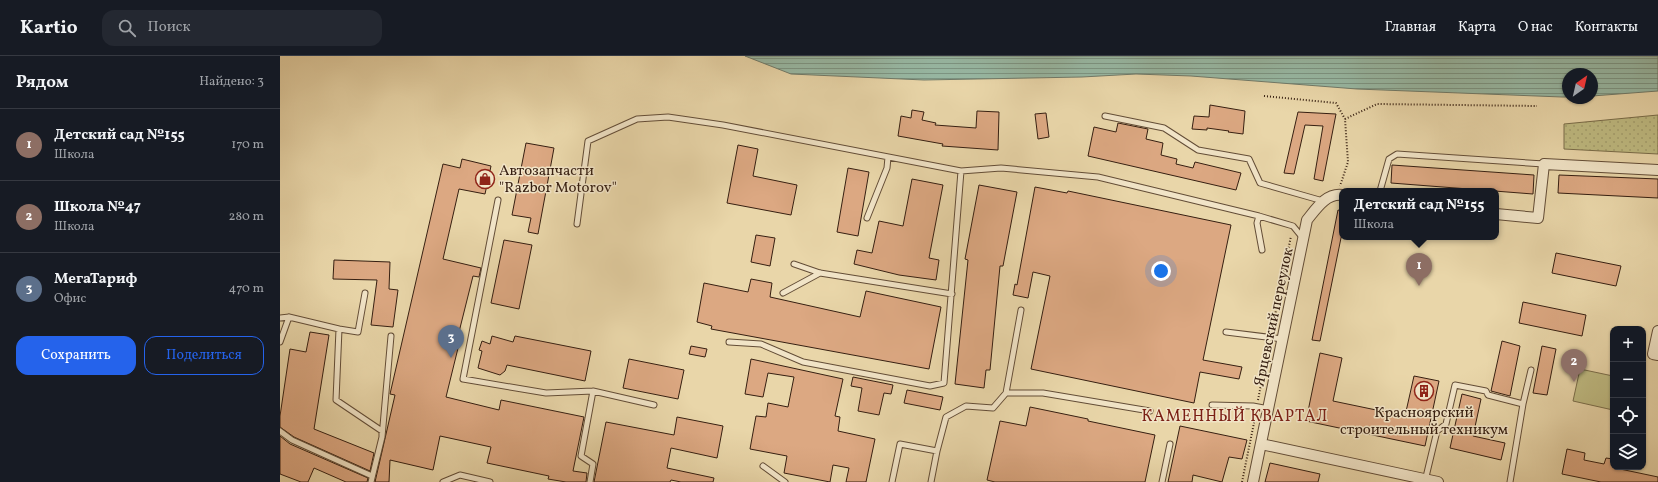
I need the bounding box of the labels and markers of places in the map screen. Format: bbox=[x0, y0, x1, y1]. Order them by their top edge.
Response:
place label: Автозапчасти "Razbor Motorov" bbox=[499, 161, 617, 199]
shop icon: Автозапчасти "Razbor Motorov" bbox=[474, 168, 496, 190]
pin: 1 bbox=[1406, 253, 1432, 286]
pin: 3 bbox=[438, 325, 464, 358]
pin: 2 bbox=[1561, 349, 1587, 382]
building icon: Красноярский строительный техникум bbox=[1413, 380, 1435, 402]
place label: Красноярский строительный техникум bbox=[1340, 403, 1508, 441]

